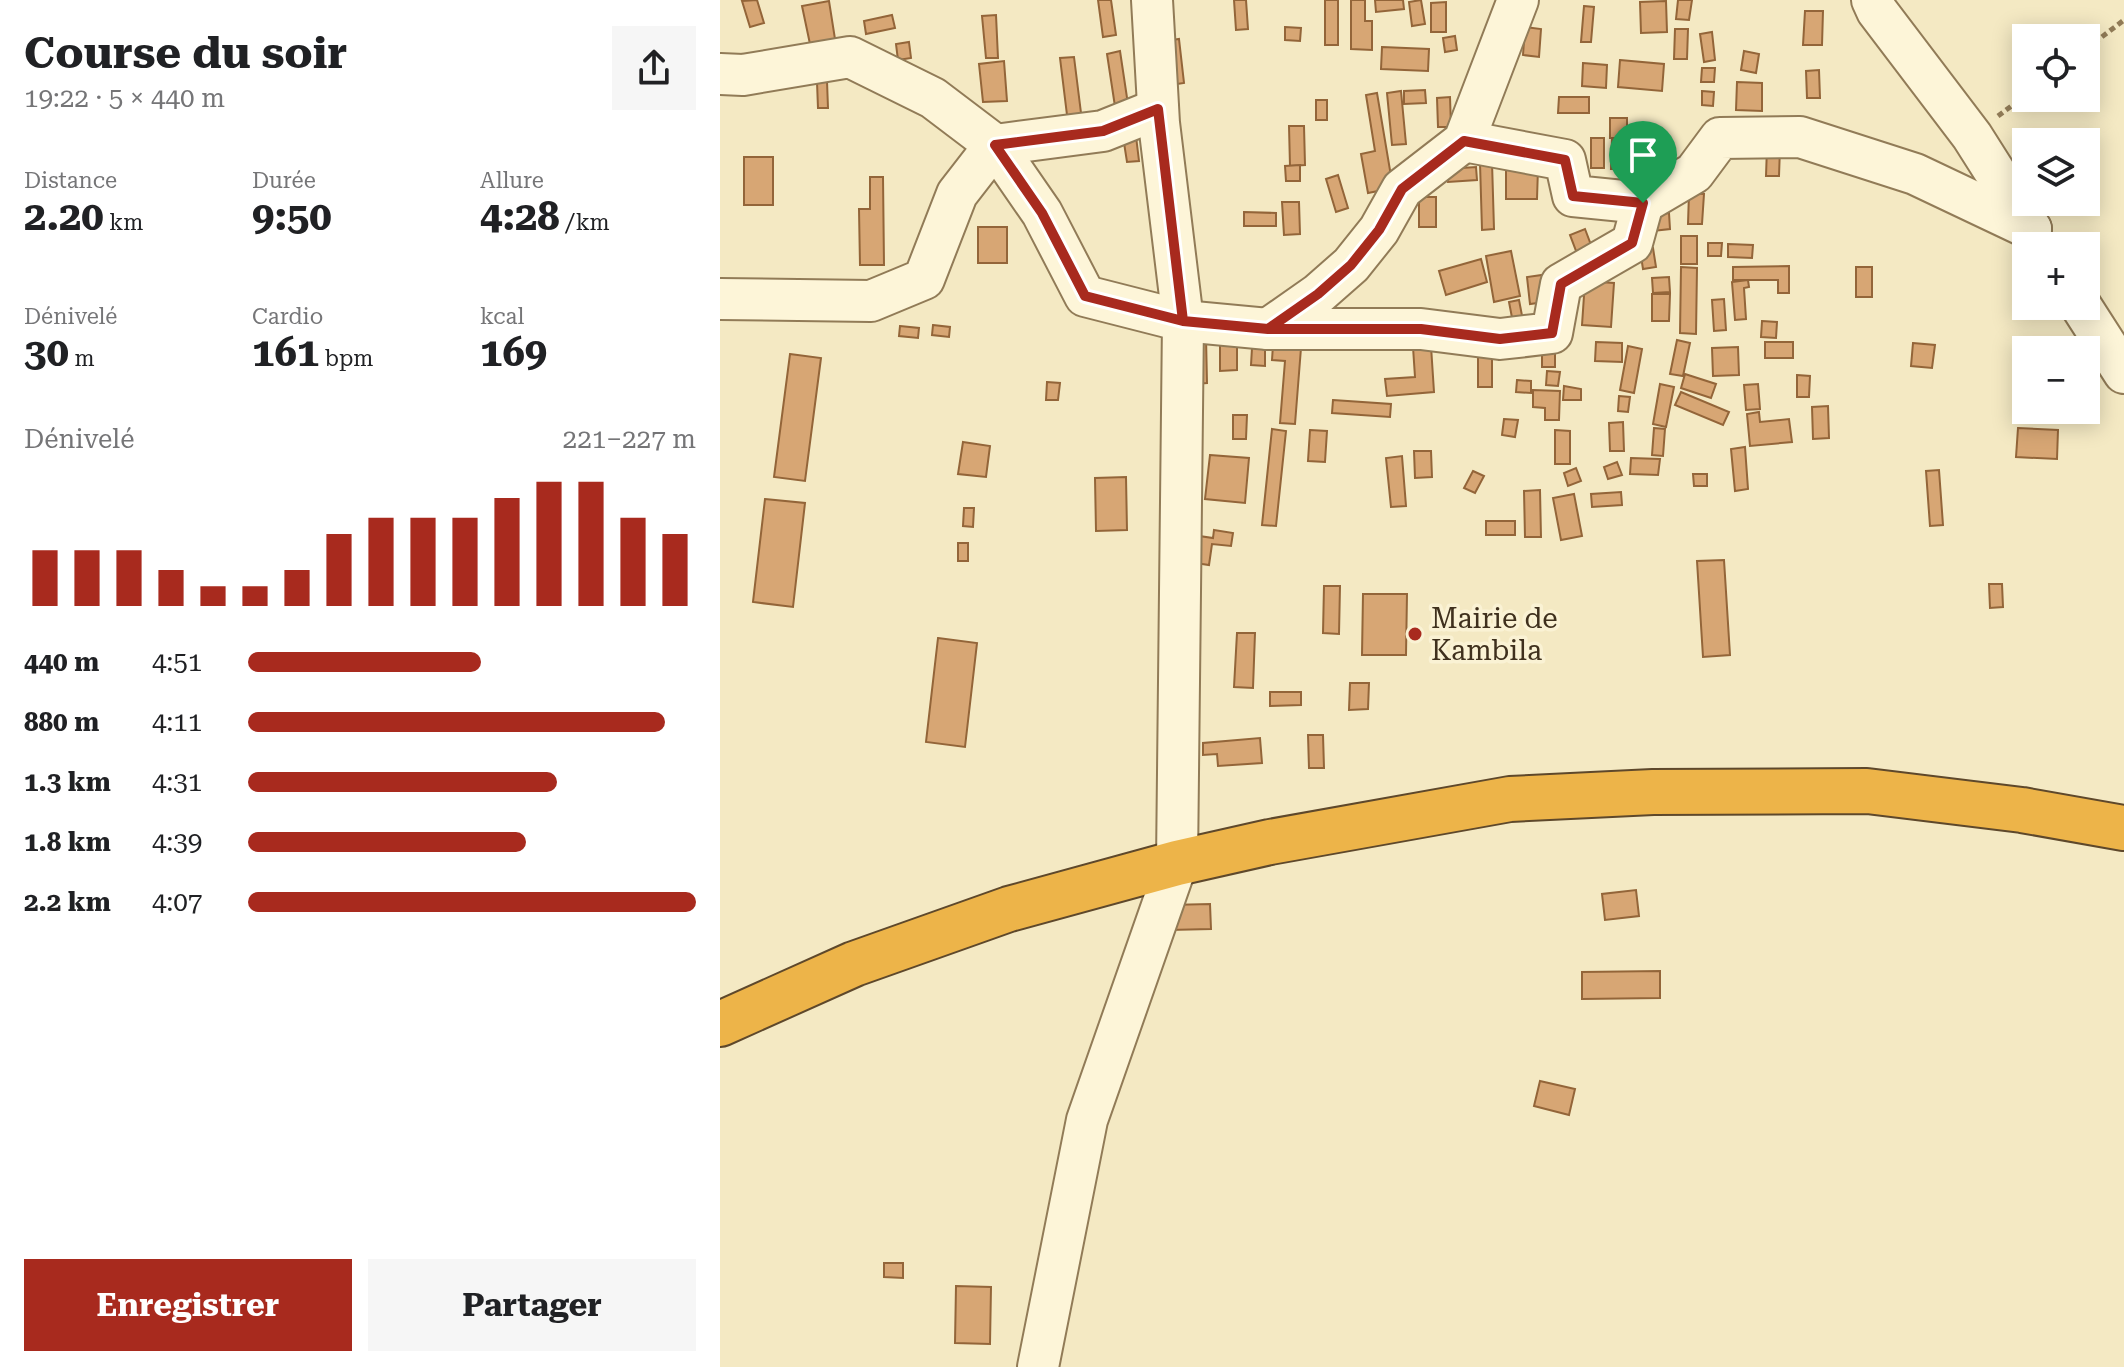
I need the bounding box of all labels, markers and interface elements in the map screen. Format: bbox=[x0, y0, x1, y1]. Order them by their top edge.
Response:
map controls bbox=[2012, 24, 2100, 424]
button: locate bbox=[2012, 24, 2100, 112]
button: share bbox=[612, 26, 696, 110]
text: Course du soir bbox=[24, 27, 347, 79]
text: 19:22 · 5 × 440 m bbox=[24, 83, 225, 113]
pin bbox=[1609, 121, 1677, 203]
button: layers bbox=[2012, 128, 2100, 216]
icon: arrive bbox=[1621, 133, 1665, 177]
text: Distance bbox=[24, 168, 117, 193]
text: Durée bbox=[252, 168, 316, 193]
text: Allure bbox=[480, 168, 544, 193]
text: 2.20 bbox=[24, 193, 104, 240]
text: 9:50 bbox=[252, 193, 332, 240]
text: 4:28 bbox=[480, 193, 560, 240]
text: km bbox=[104, 210, 143, 235]
text: /km bbox=[560, 210, 610, 235]
button: + bbox=[2012, 232, 2100, 320]
text: Dénivelé bbox=[24, 304, 117, 329]
text: Cardio bbox=[252, 304, 323, 329]
text: kcal bbox=[480, 304, 524, 329]
text: 30 bbox=[24, 329, 69, 376]
text: 161 bbox=[252, 329, 319, 376]
text: 169 bbox=[480, 329, 547, 376]
button: − bbox=[2012, 336, 2100, 424]
text: m bbox=[69, 346, 94, 371]
text: bpm bbox=[319, 346, 373, 371]
text: Dénivelé bbox=[24, 424, 134, 454]
text: 221–227 m bbox=[563, 424, 696, 454]
place label: Mairie de Kambila bbox=[1431, 602, 1558, 667]
marker: Mairie de Kambila bbox=[1406, 625, 1424, 643]
text: 440 m bbox=[24, 647, 99, 677]
text: 4:51 bbox=[152, 647, 202, 677]
text: 880 m bbox=[24, 707, 99, 737]
text: 4:11 bbox=[152, 707, 202, 737]
text: 1.3 km bbox=[24, 767, 111, 797]
text: 4:31 bbox=[152, 767, 202, 797]
text: 1.8 km bbox=[24, 827, 111, 857]
text: 4:39 bbox=[152, 827, 202, 857]
text: 2.2 km bbox=[24, 887, 111, 917]
text: 4:07 bbox=[152, 887, 202, 917]
button: Enregistrer bbox=[24, 1259, 352, 1351]
button: Partager bbox=[368, 1259, 696, 1351]

